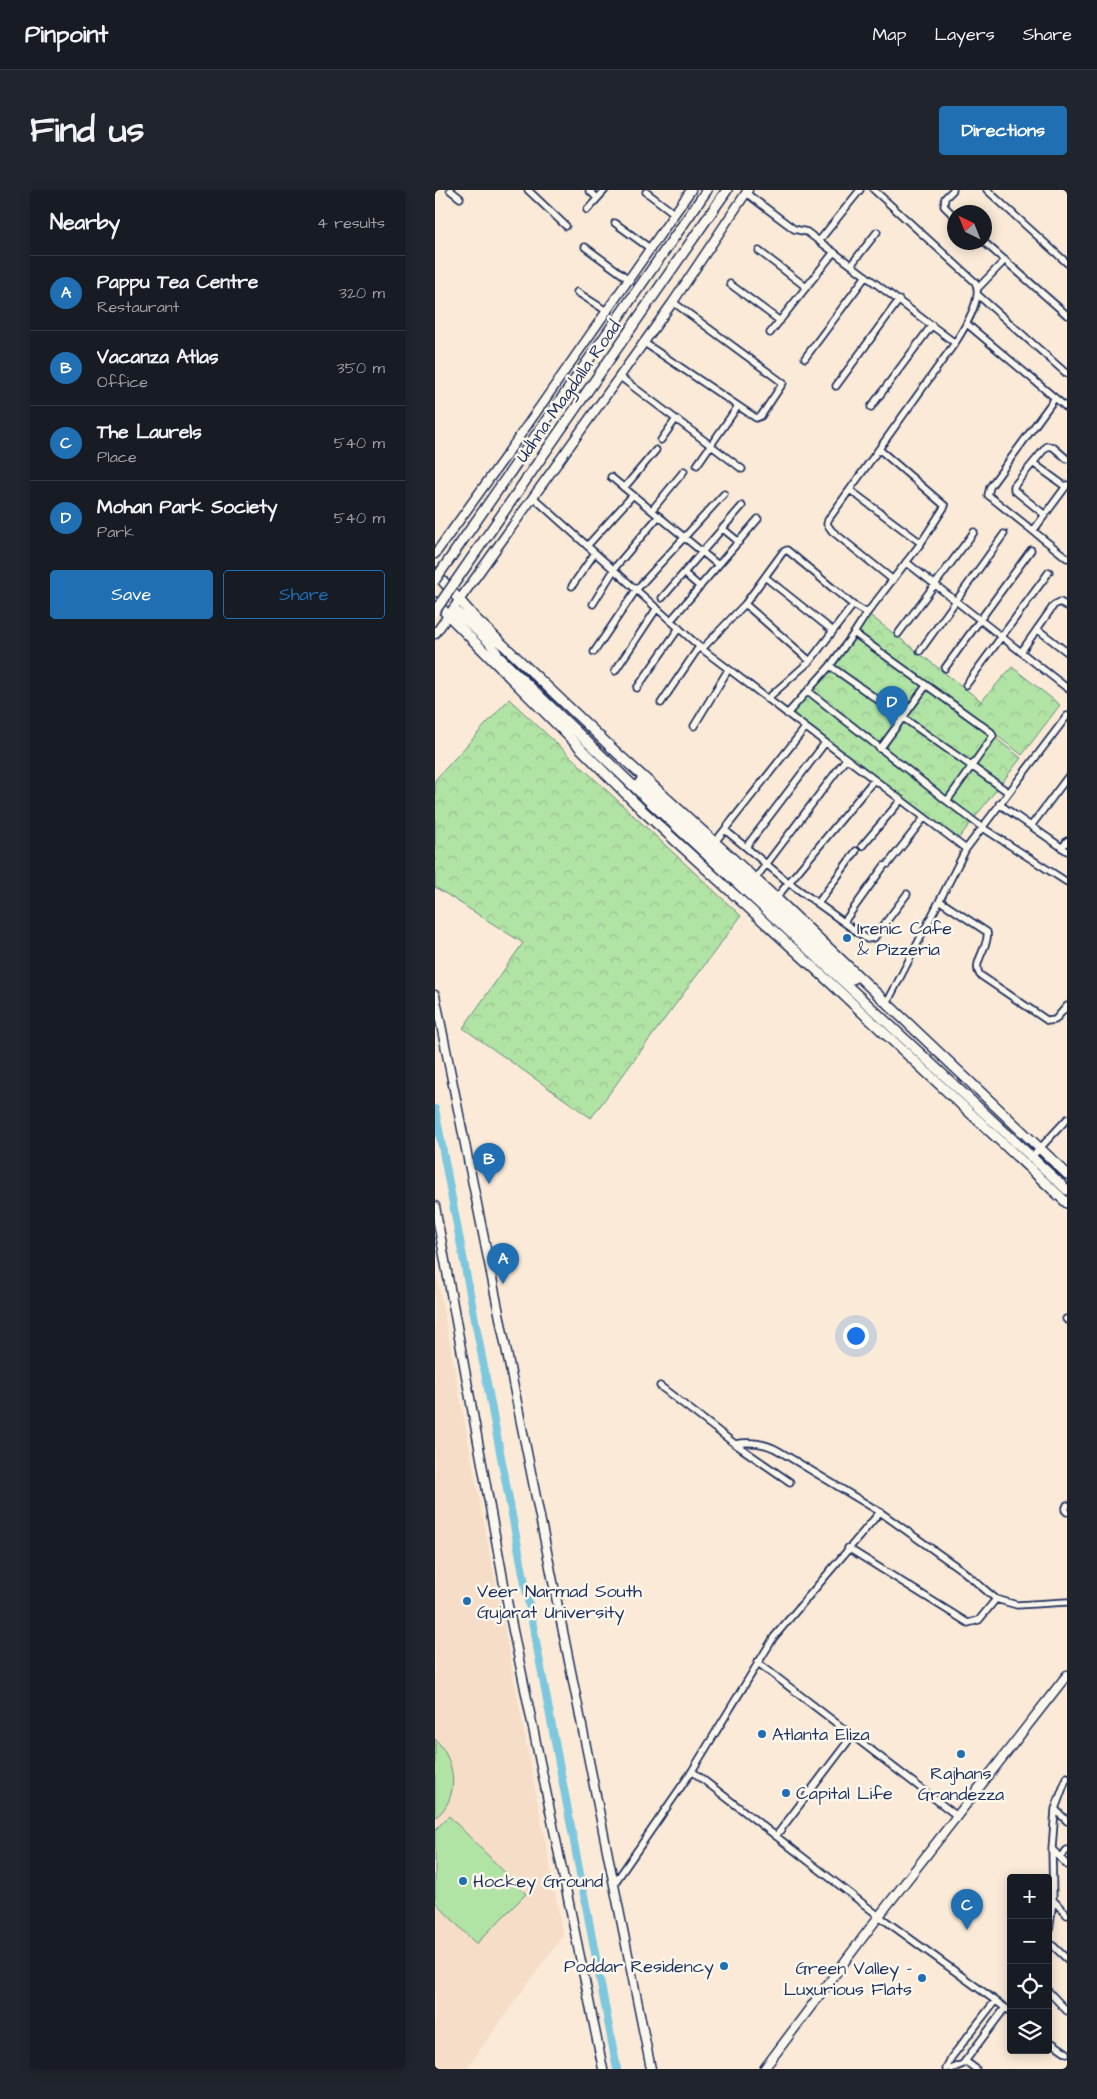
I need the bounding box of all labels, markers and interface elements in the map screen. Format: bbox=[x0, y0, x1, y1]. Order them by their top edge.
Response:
text: Pinpoint bbox=[25, 18, 108, 52]
text: Map bbox=[872, 22, 906, 47]
text: Layers bbox=[934, 22, 995, 47]
text: Share bbox=[1023, 22, 1072, 47]
text: Find us bbox=[30, 106, 144, 155]
button: Directions bbox=[939, 106, 1067, 155]
north arrow bbox=[947, 205, 992, 250]
text: Nearby bbox=[50, 208, 120, 237]
text: 4 results bbox=[317, 212, 385, 234]
text: Pappu Tea Centre bbox=[97, 269, 258, 296]
text: A bbox=[61, 282, 71, 304]
text: 320 m bbox=[339, 282, 385, 304]
text: Restaurant bbox=[97, 296, 179, 318]
street label: Udhna Magdalla Road bbox=[510, 315, 628, 468]
text: Vacanza Atlas bbox=[97, 344, 219, 371]
text: B bbox=[60, 357, 72, 379]
text: 350 m bbox=[337, 357, 385, 379]
text: Office bbox=[97, 371, 148, 393]
text: The Laurels bbox=[97, 419, 202, 446]
text: C bbox=[60, 432, 72, 454]
text: 540 m bbox=[334, 432, 385, 454]
text: Place bbox=[97, 446, 137, 468]
text: Mohan Park Society bbox=[97, 494, 277, 521]
text: D bbox=[61, 507, 71, 529]
text: 540 m bbox=[334, 507, 385, 529]
text: Park bbox=[97, 521, 134, 543]
button: Save bbox=[50, 570, 213, 619]
button: Share bbox=[223, 570, 385, 619]
pin: D bbox=[876, 686, 908, 727]
place label: Irenic Cafe & Pizzeria bbox=[857, 916, 952, 962]
marker: Irenic Cafe & Pizzeria bbox=[841, 932, 853, 944]
pin: B bbox=[473, 1143, 505, 1184]
pin: A bbox=[487, 1243, 519, 1284]
your location bbox=[843, 1323, 869, 1349]
place label: Veer Narmad South Gujarat University bbox=[477, 1579, 642, 1626]
marker: Veer Narmad South Gujarat University bbox=[461, 1595, 473, 1607]
place label: Atlanta Eliza bbox=[772, 1722, 870, 1747]
marker: Atlanta Eliza bbox=[756, 1728, 768, 1740]
marker: Rajhans Grandezza bbox=[955, 1748, 967, 1760]
place label: Rajhans Grandezza bbox=[918, 1761, 1004, 1807]
place label: Capital Life bbox=[796, 1781, 893, 1806]
marker: Capital Life bbox=[780, 1787, 792, 1799]
place label: Hockey Ground bbox=[473, 1869, 603, 1895]
map controls bbox=[1007, 1874, 1052, 2054]
button: + bbox=[1007, 1874, 1052, 1919]
marker: Hockey Ground bbox=[457, 1875, 469, 1887]
pin: C bbox=[951, 1889, 983, 1930]
button: − bbox=[1007, 1919, 1052, 1964]
place label: Poddar Residency bbox=[564, 1954, 714, 1980]
place label: Green Valley - Luxurious Flats bbox=[784, 1956, 912, 2002]
marker: Poddar Residency bbox=[718, 1960, 730, 1972]
button: locate bbox=[1007, 1964, 1052, 2009]
marker: Green Valley - Luxurious Flats bbox=[916, 1972, 928, 1984]
button: layers bbox=[1007, 2009, 1052, 2054]

